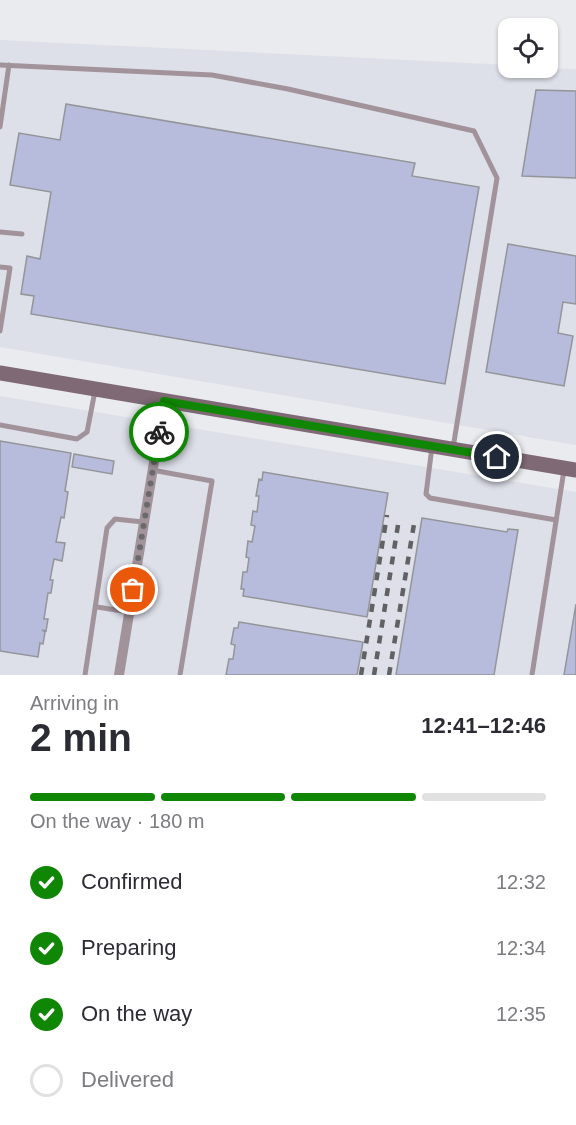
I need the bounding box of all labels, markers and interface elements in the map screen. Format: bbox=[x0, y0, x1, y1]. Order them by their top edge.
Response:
map controls bbox=[498, 18, 558, 78]
button: locate bbox=[498, 18, 558, 78]
courier bbox=[129, 402, 189, 462]
icon: bike bbox=[143, 416, 176, 449]
pin bbox=[471, 431, 522, 482]
icon: home bbox=[480, 440, 513, 473]
pin bbox=[107, 564, 158, 615]
icon: bag bbox=[116, 573, 149, 606]
text: Arriving in bbox=[30, 692, 119, 714]
text: 12:41–12:46 bbox=[421, 713, 546, 738]
text: 2 min bbox=[30, 716, 132, 759]
text: On the way · 180 m bbox=[30, 810, 205, 832]
icon: check bbox=[30, 866, 63, 899]
text: Confirmed bbox=[81, 869, 182, 894]
text: 12:32 bbox=[496, 871, 546, 893]
icon: check bbox=[30, 932, 63, 965]
text: Preparing bbox=[81, 935, 176, 960]
text: 12:34 bbox=[496, 937, 546, 959]
icon: check bbox=[30, 998, 63, 1031]
text: On the way bbox=[81, 1001, 192, 1026]
text: 12:35 bbox=[496, 1003, 546, 1025]
text: Delivered bbox=[81, 1067, 174, 1092]

